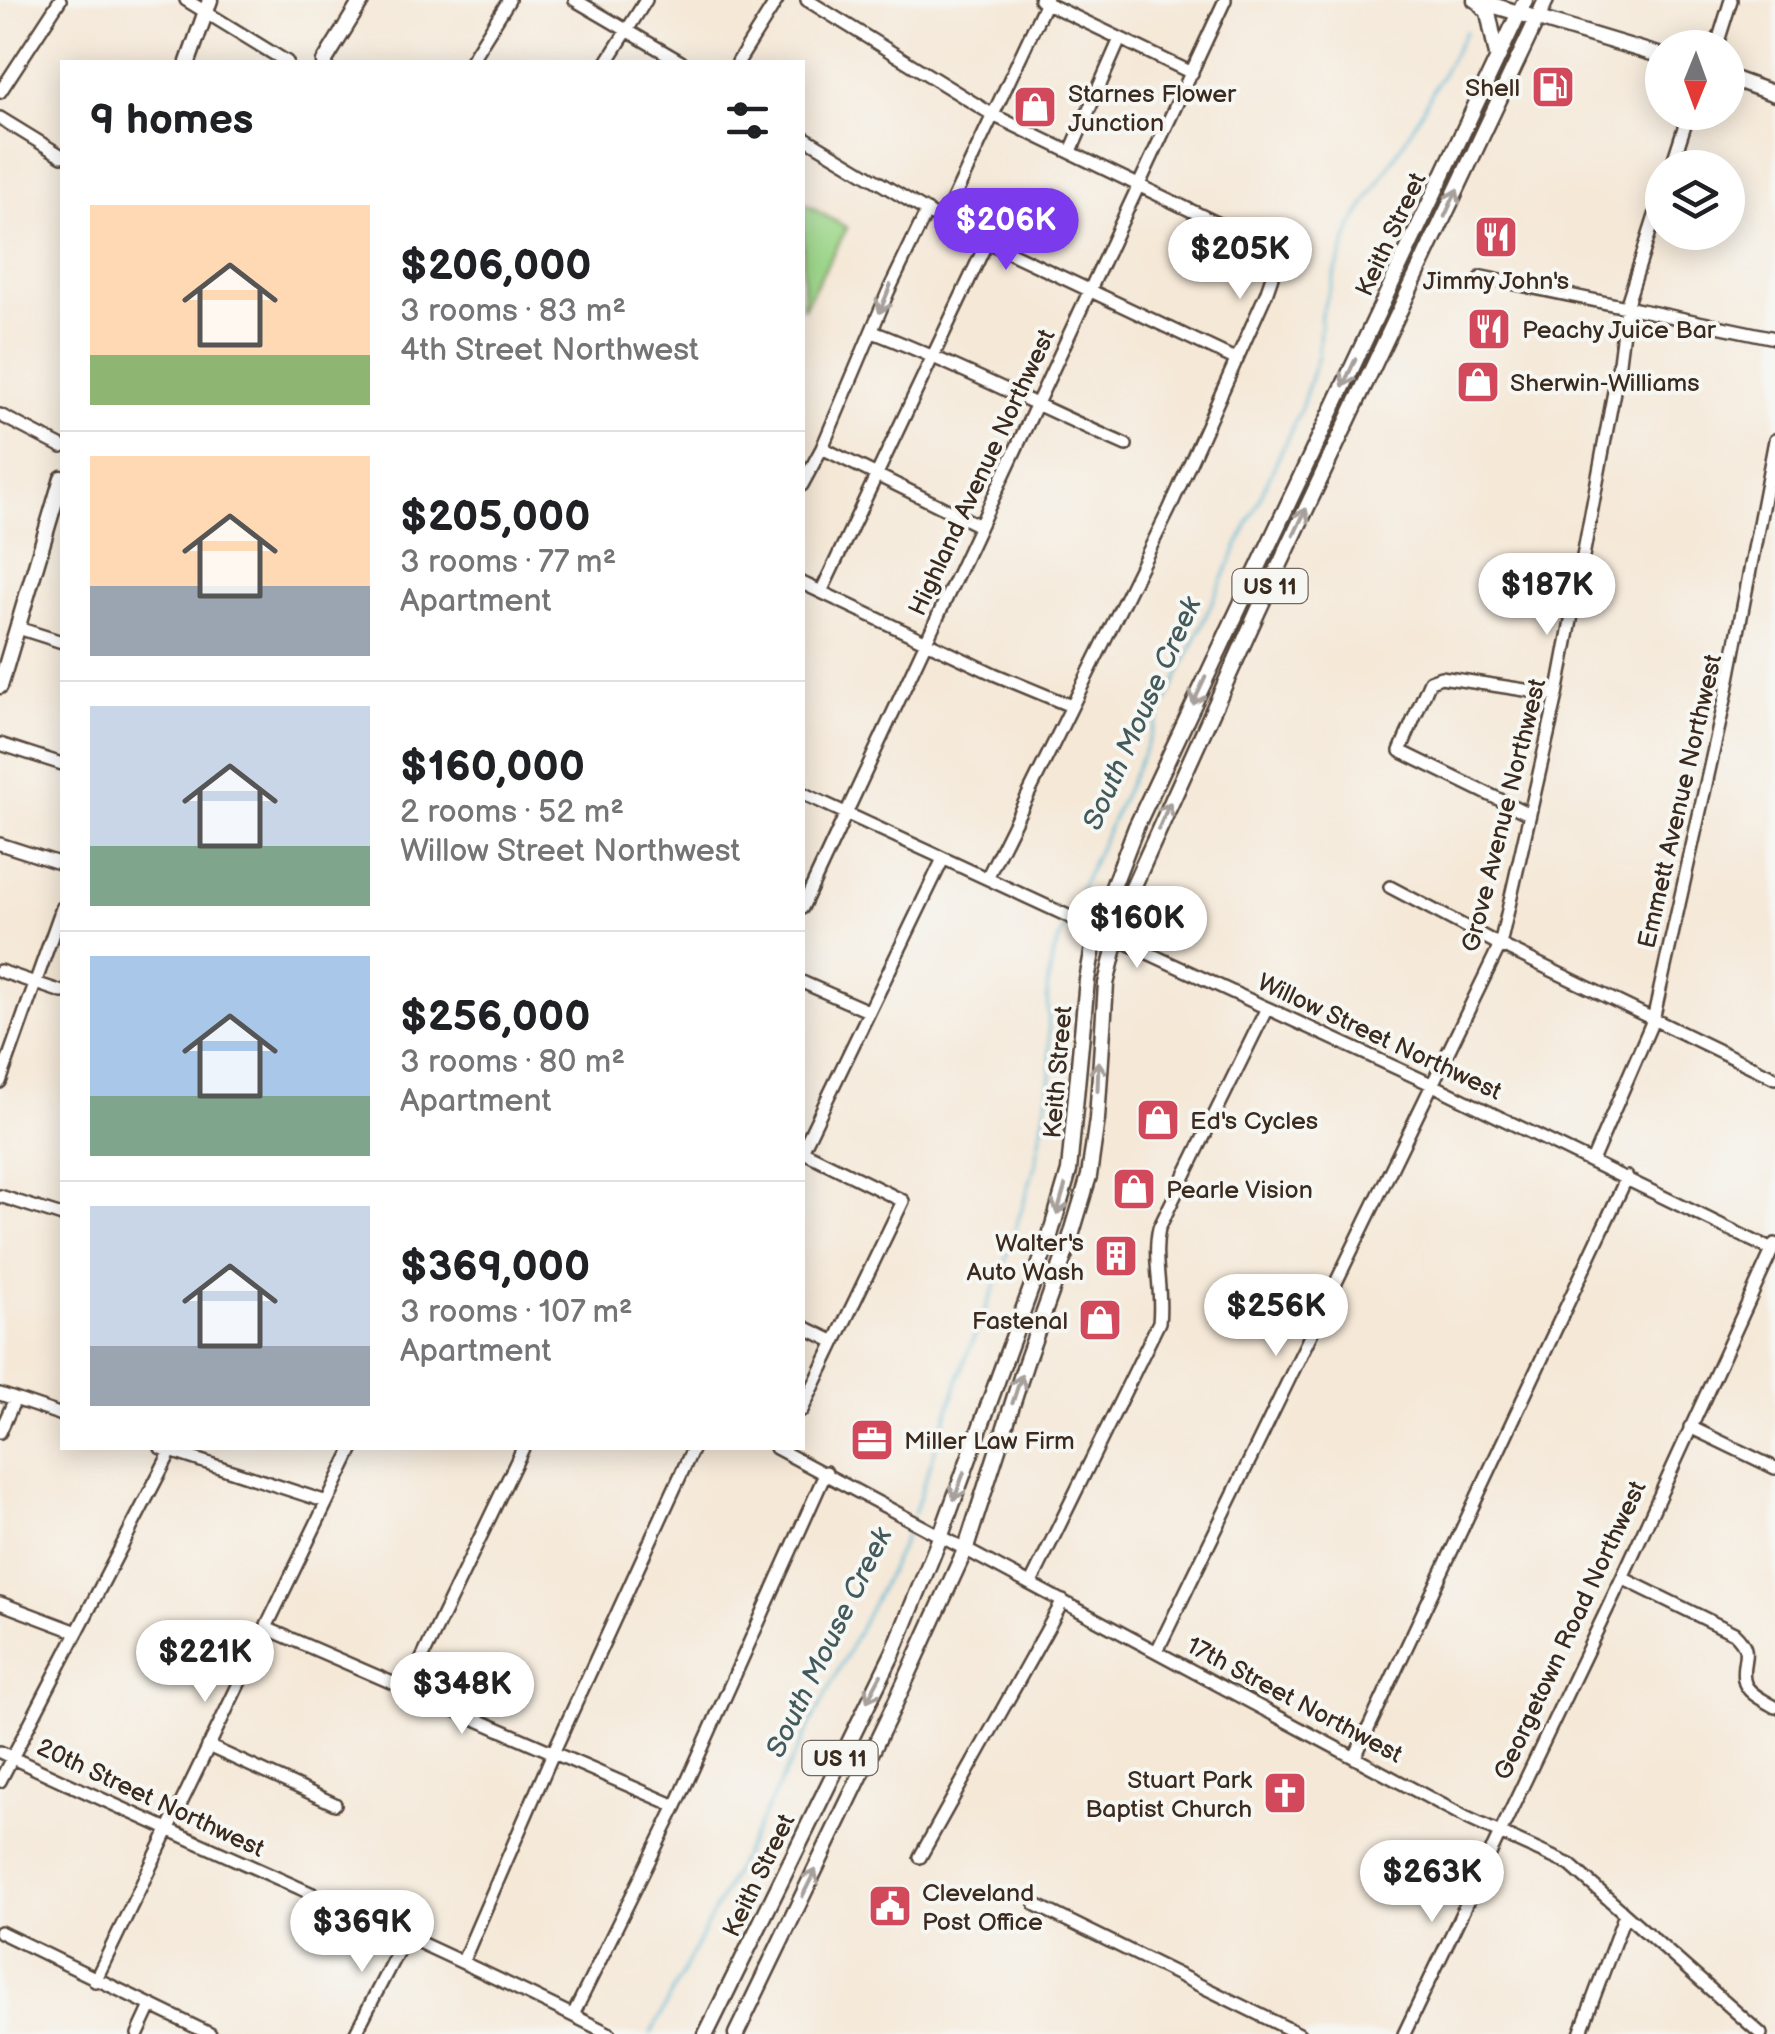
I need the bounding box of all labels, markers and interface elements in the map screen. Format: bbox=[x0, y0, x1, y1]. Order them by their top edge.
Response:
north arrow bbox=[1645, 30, 1745, 130]
map controls bbox=[1645, 30, 1745, 250]
fuel station icon: Shell bbox=[1530, 64, 1576, 110]
place label: Shell bbox=[1465, 73, 1520, 104]
place label: Starnes Flower Junction bbox=[1068, 79, 1237, 139]
shop icon: Starnes Flower Junction bbox=[1012, 84, 1058, 130]
icon: filters bbox=[720, 93, 775, 148]
text: 9 homes bbox=[90, 95, 253, 146]
button: layers bbox=[1645, 150, 1745, 250]
street label: Keith Street bbox=[1349, 168, 1434, 301]
pin: $206K bbox=[936, 188, 1076, 273]
one-way arrow bbox=[1442, 188, 1461, 218]
text: $206K bbox=[956, 201, 1056, 240]
restaurant icon: Jimmy John's bbox=[1473, 214, 1519, 260]
pin: $205K bbox=[1170, 217, 1310, 302]
text: $205K bbox=[1190, 230, 1290, 269]
text: $206,000 bbox=[400, 241, 592, 292]
icon: home bbox=[170, 245, 290, 365]
place label: Jimmy John's bbox=[1423, 266, 1569, 297]
one-way arrow bbox=[875, 283, 893, 314]
text: 3 rooms · 83 m² bbox=[400, 292, 626, 331]
restaurant icon: Peachy Juice Bar bbox=[1466, 306, 1512, 352]
place label: Peachy Juice Bar bbox=[1522, 315, 1717, 346]
street label: Highland Avenue Northwest bbox=[902, 324, 1063, 621]
text: 4th Street Northwest bbox=[400, 331, 699, 370]
one-way arrow bbox=[1339, 357, 1358, 387]
shop icon: Sherwin-Williams bbox=[1455, 359, 1501, 405]
place label: Sherwin-Williams bbox=[1510, 368, 1700, 399]
text: $205,000 bbox=[400, 492, 590, 543]
icon: home bbox=[170, 496, 290, 616]
one-way arrow bbox=[1292, 507, 1311, 537]
text: 3 rooms · 77 m² bbox=[400, 543, 616, 582]
pin: $187K bbox=[1477, 553, 1617, 638]
text: $187K bbox=[1500, 566, 1594, 605]
road number: US 11 bbox=[1232, 569, 1308, 603]
text: Apartment bbox=[400, 582, 551, 621]
water label: South Mouse Creek bbox=[1076, 591, 1209, 835]
street label: Emmett Avenue Northwest bbox=[1632, 651, 1729, 951]
one-way arrow bbox=[1189, 675, 1207, 706]
street label: Grove Avenue Northwest bbox=[1456, 675, 1553, 955]
text: $160,000 bbox=[400, 742, 585, 793]
icon: home bbox=[170, 746, 290, 866]
text: 2 rooms · 52 m² bbox=[400, 793, 624, 832]
one-way arrow bbox=[1155, 802, 1174, 832]
text: Willow Street Northwest bbox=[400, 832, 740, 871]
pin: $160K bbox=[1067, 886, 1207, 971]
text: $160K bbox=[1089, 899, 1185, 938]
street label: Willow Street Northwest bbox=[1252, 967, 1507, 1108]
text: $256,000 bbox=[400, 992, 590, 1043]
icon: home bbox=[170, 996, 290, 1116]
street label: Keith Street bbox=[1037, 1004, 1080, 1140]
text: 3 rooms · 80 m² bbox=[400, 1043, 625, 1082]
one-way arrow bbox=[1089, 1061, 1108, 1093]
text: Apartment bbox=[400, 1082, 551, 1121]
shop icon: Ed's Cycles bbox=[1135, 1097, 1181, 1143]
place label: Ed's Cycles bbox=[1190, 1106, 1318, 1137]
shop icon: Pearle Vision bbox=[1111, 1166, 1157, 1212]
place label: Pearle Vision bbox=[1166, 1175, 1313, 1206]
one-way arrow bbox=[1051, 1184, 1069, 1216]
place label: Walter's Auto Wash bbox=[966, 1228, 1084, 1288]
building icon: Walter's Auto Wash bbox=[1093, 1233, 1139, 1279]
text: $369,000 bbox=[400, 1242, 590, 1293]
icon: home bbox=[170, 1246, 290, 1366]
pin: $256K bbox=[1206, 1274, 1346, 1359]
text: $256K bbox=[1226, 1287, 1326, 1326]
text: 3 rooms · 107 m² bbox=[400, 1293, 633, 1332]
shop icon: Fastenal bbox=[1077, 1297, 1123, 1343]
place label: Fastenal bbox=[972, 1306, 1068, 1337]
text: Apartment bbox=[400, 1332, 551, 1371]
one-way arrow bbox=[1009, 1373, 1027, 1405]
office icon: Miller Law Firm bbox=[849, 1417, 895, 1463]
place label: Miller Law Firm bbox=[904, 1426, 1075, 1457]
one-way arrow bbox=[949, 1469, 967, 1500]
street label: Georgetown Road Northwest bbox=[1487, 1476, 1654, 1785]
water label: South Mouse Creek bbox=[759, 1521, 900, 1763]
pin: $221K bbox=[135, 1620, 275, 1705]
street label: 17th Street Northwest bbox=[1181, 1630, 1408, 1771]
text: $221K bbox=[158, 1633, 252, 1672]
pin: $348K bbox=[392, 1652, 532, 1737]
text: $348K bbox=[412, 1665, 512, 1704]
one-way arrow bbox=[864, 1672, 883, 1702]
street label: 20th Street Northwest bbox=[32, 1732, 269, 1865]
road number: US 11 bbox=[802, 1741, 878, 1775]
place label: Stuart Park Baptist Church bbox=[1085, 1765, 1253, 1825]
church icon: Stuart Park Baptist Church bbox=[1262, 1770, 1308, 1816]
street label: Keith Street bbox=[716, 1809, 803, 1942]
pin: $263K bbox=[1362, 1840, 1502, 1925]
text: $263K bbox=[1382, 1853, 1482, 1892]
one-way arrow bbox=[800, 1869, 819, 1899]
place label: Cleveland Post Office bbox=[922, 1878, 1043, 1938]
public building icon: Cleveland Post Office bbox=[867, 1883, 913, 1929]
pin: $369K bbox=[292, 1890, 432, 1975]
text: $369K bbox=[312, 1903, 412, 1942]

